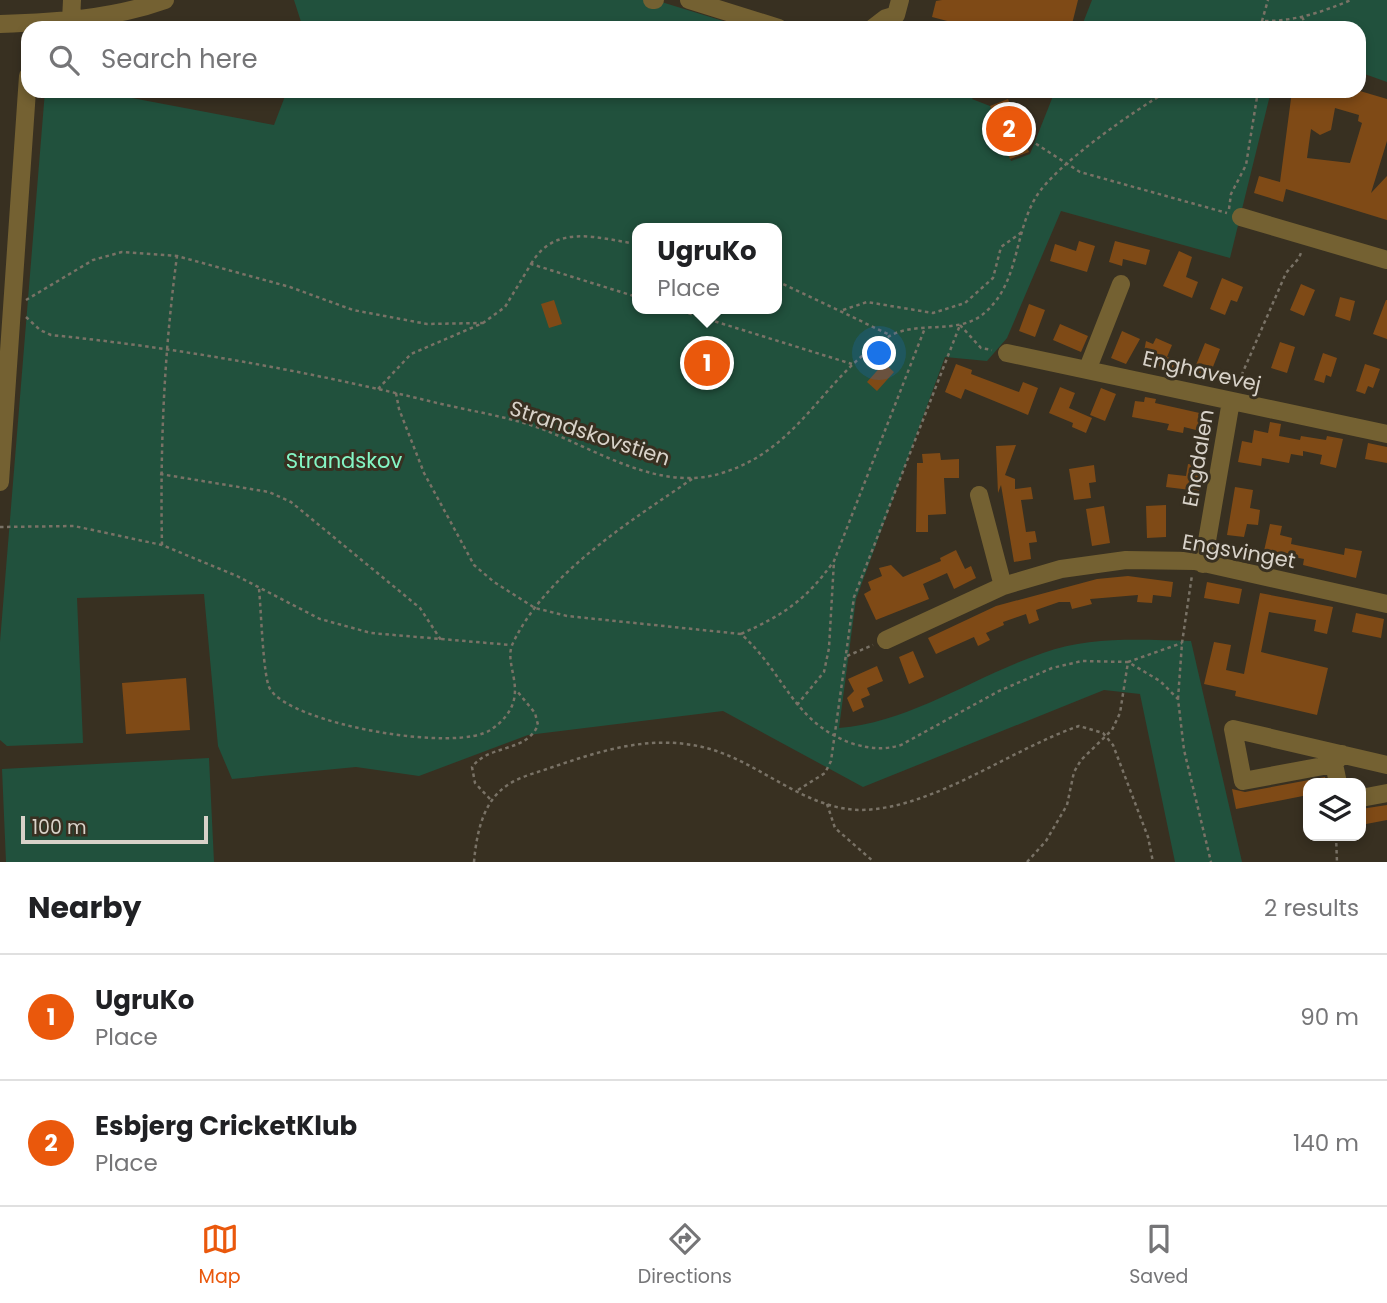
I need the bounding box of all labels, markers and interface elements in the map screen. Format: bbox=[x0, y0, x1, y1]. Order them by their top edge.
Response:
search box bbox=[21, 21, 1366, 98]
icon: search bbox=[45, 41, 83, 79]
text: Search here bbox=[101, 41, 258, 77]
pin: 2 bbox=[986, 103, 1032, 155]
popup bbox=[632, 223, 782, 314]
text: UgruKo bbox=[657, 233, 757, 269]
text: Place bbox=[657, 272, 720, 304]
your location bbox=[862, 336, 896, 370]
pin: 1 bbox=[684, 337, 730, 389]
street label: Enghavevej bbox=[1140, 343, 1264, 399]
street label: Strandskovstien bbox=[506, 393, 674, 473]
street label: Engdalen bbox=[1175, 407, 1221, 509]
park label: Strandskov bbox=[286, 446, 403, 475]
street label: Engsvinget bbox=[1180, 527, 1298, 575]
map controls bbox=[1303, 778, 1366, 841]
button: layers bbox=[1303, 778, 1366, 841]
scale bar bbox=[21, 813, 208, 845]
text: 100 m bbox=[32, 814, 87, 841]
text: Nearby bbox=[28, 886, 142, 929]
text: 2 results bbox=[1264, 892, 1359, 924]
text: UgruKo bbox=[95, 982, 194, 1018]
text: 1 bbox=[47, 1001, 55, 1033]
text: 90 m bbox=[1300, 1001, 1359, 1033]
text: Place bbox=[95, 1021, 158, 1053]
text: Esbjerg CricketKlub bbox=[95, 1108, 357, 1144]
text: 2 bbox=[44, 1127, 58, 1159]
text: 140 m bbox=[1293, 1127, 1359, 1159]
text: Place bbox=[95, 1147, 158, 1179]
tab: Map bbox=[199, 1220, 241, 1291]
tab: Directions bbox=[638, 1220, 732, 1291]
tab: Saved bbox=[1129, 1220, 1188, 1291]

